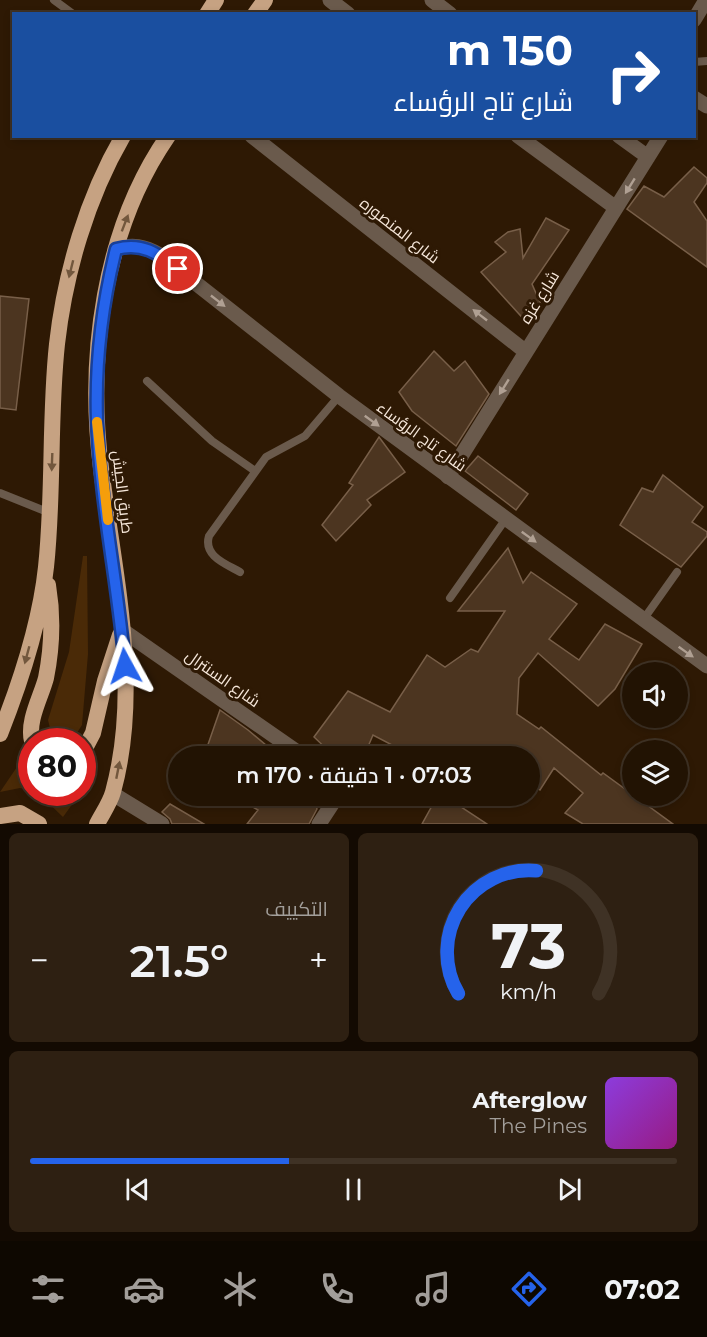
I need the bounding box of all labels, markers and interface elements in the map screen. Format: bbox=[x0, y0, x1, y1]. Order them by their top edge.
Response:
text: 150 m bbox=[447, 24, 573, 76]
icon: right bbox=[594, 36, 672, 114]
text: شارع تاج الرؤساء bbox=[393, 85, 573, 118]
one-way arrow bbox=[624, 178, 635, 194]
street label: شارع المنصوره bbox=[355, 193, 443, 269]
one-way arrow bbox=[120, 214, 130, 232]
pin bbox=[152, 243, 203, 294]
icon: arrive bbox=[161, 252, 194, 285]
one-way arrow bbox=[66, 260, 76, 278]
street label: شارع غزه bbox=[516, 267, 565, 328]
one-way arrow bbox=[211, 295, 226, 307]
one-way arrow bbox=[472, 309, 488, 322]
one-way arrow bbox=[499, 379, 510, 395]
street label: شارع تاج الرؤساء bbox=[372, 397, 470, 477]
one-way arrow bbox=[364, 415, 380, 427]
street label: طريق الجيش bbox=[107, 449, 137, 535]
one-way arrow bbox=[47, 453, 56, 472]
one-way arrow bbox=[520, 531, 536, 543]
position arrow bbox=[93, 634, 157, 698]
one-way arrow bbox=[21, 646, 31, 664]
street label: شارع السنترال bbox=[181, 646, 264, 713]
one-way arrow bbox=[678, 646, 694, 658]
map controls bbox=[622, 662, 688, 806]
button: sound bbox=[622, 662, 688, 728]
speed limit sign: 80 bbox=[18, 728, 96, 806]
button: layers bbox=[622, 740, 688, 806]
one-way arrow bbox=[114, 760, 123, 779]
text: 07:03 · 1 دقيقة · 170 m bbox=[236, 762, 472, 789]
text: التكييف bbox=[265, 897, 328, 921]
text: 73 bbox=[490, 908, 566, 984]
text: 21.5° bbox=[129, 933, 229, 988]
text: − bbox=[30, 940, 49, 980]
text: + bbox=[309, 940, 328, 980]
text: km/h bbox=[499, 979, 557, 1005]
text: Afterglow bbox=[473, 1087, 587, 1114]
text: The Pines bbox=[490, 1114, 587, 1138]
icon: previous bbox=[121, 1173, 154, 1206]
icon: pause bbox=[337, 1173, 370, 1206]
icon: next bbox=[553, 1173, 586, 1206]
icon: filters bbox=[27, 1268, 69, 1310]
icon: car bbox=[123, 1268, 165, 1310]
icon: climate bbox=[219, 1268, 261, 1310]
icon: phone bbox=[316, 1268, 358, 1310]
icon: music bbox=[412, 1268, 454, 1310]
icon: directions bbox=[508, 1268, 550, 1310]
text: 07:02 bbox=[604, 1273, 680, 1306]

